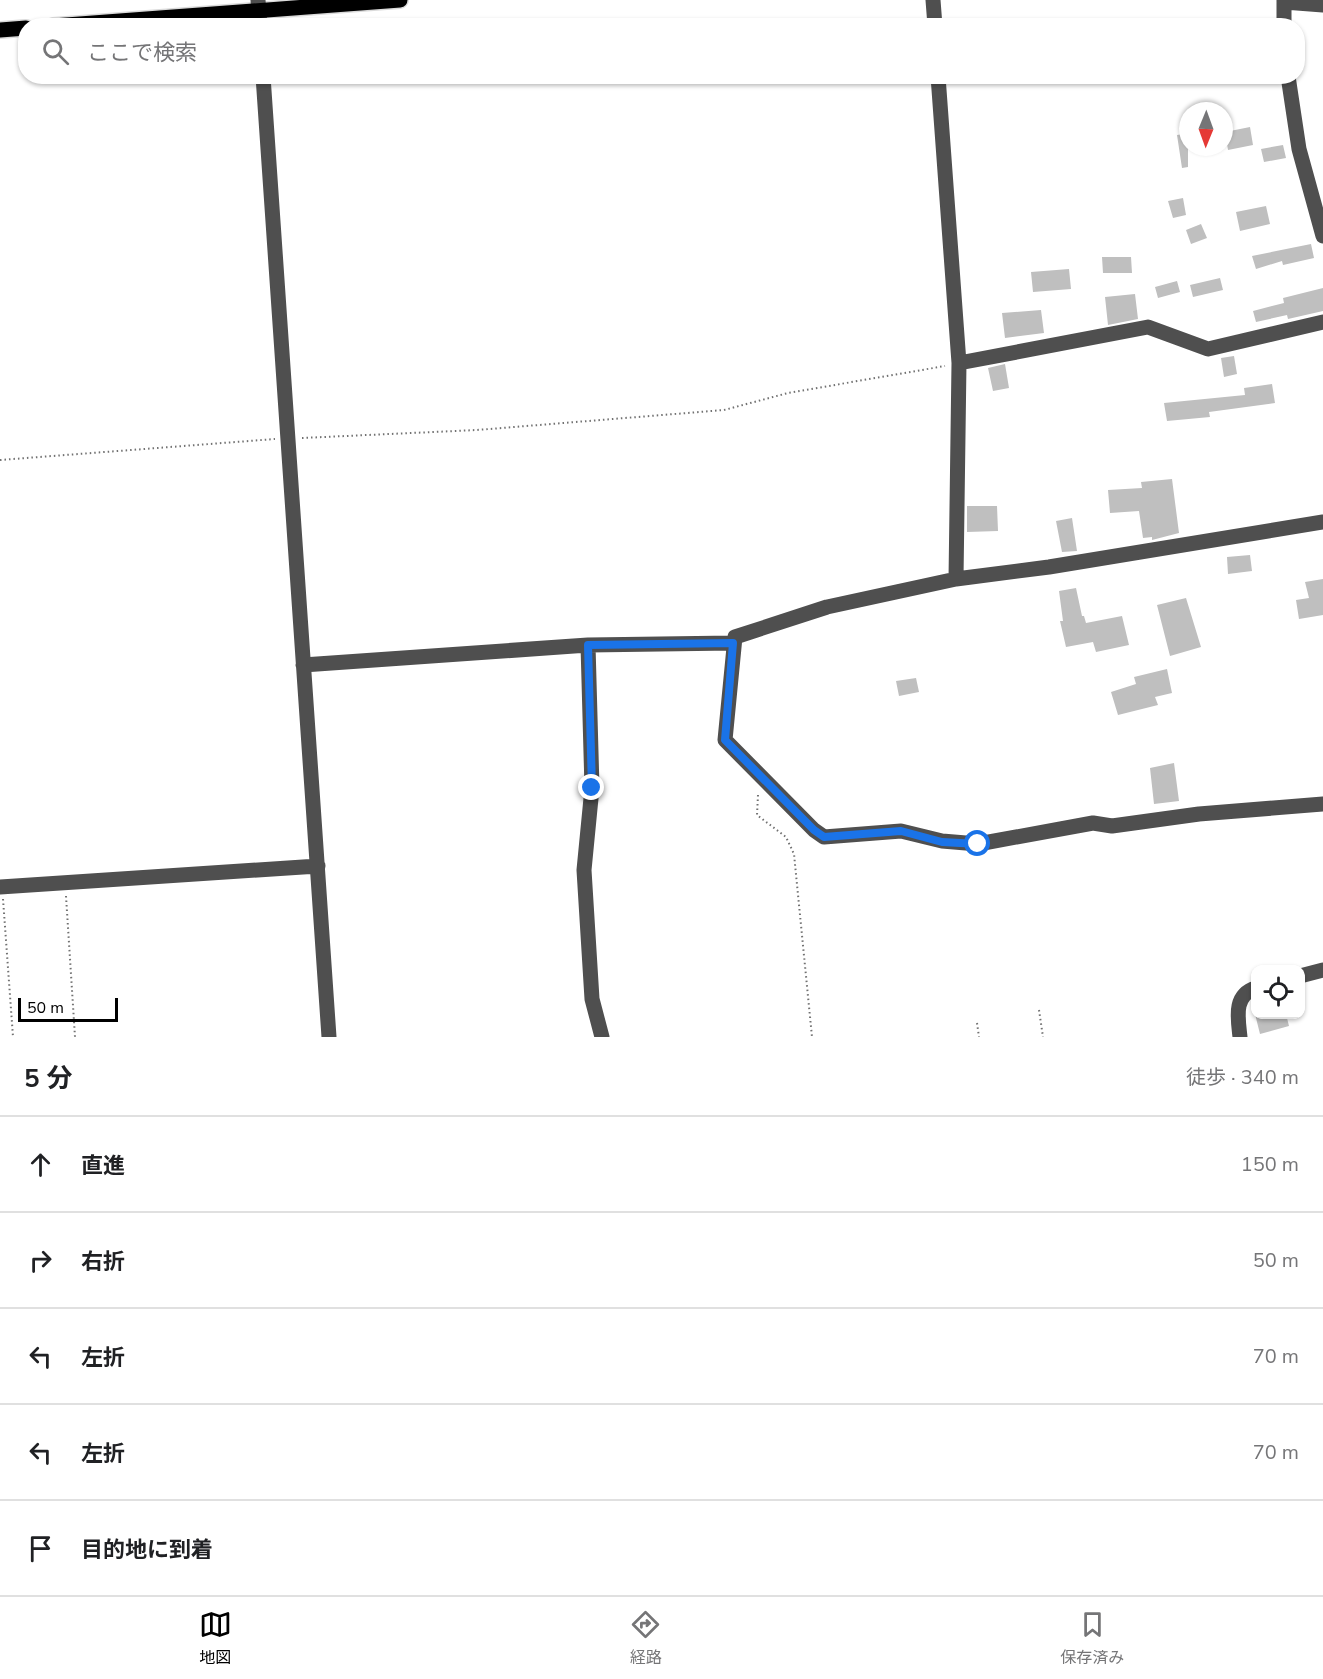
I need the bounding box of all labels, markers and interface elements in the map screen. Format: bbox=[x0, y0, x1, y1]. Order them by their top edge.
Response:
search box bbox=[18, 18, 1305, 84]
icon: search bbox=[39, 35, 72, 68]
text: ここで検索 bbox=[87, 38, 197, 68]
north arrow bbox=[1179, 102, 1233, 156]
route end bbox=[578, 774, 604, 800]
route start bbox=[964, 830, 990, 856]
map controls bbox=[1251, 965, 1305, 1019]
button: locate bbox=[1251, 965, 1305, 1019]
scale bar bbox=[18, 995, 118, 1022]
text: 50 m bbox=[27, 997, 64, 1019]
text: 5 分 bbox=[24, 1061, 73, 1096]
text: 徒歩 · 340 m bbox=[1186, 1064, 1299, 1091]
icon: ahead bbox=[24, 1148, 57, 1181]
text: 直進 bbox=[81, 1151, 125, 1181]
text: 150 m bbox=[1241, 1151, 1299, 1178]
icon: right bbox=[24, 1244, 57, 1277]
text: 右折 bbox=[81, 1247, 125, 1277]
text: 50 m bbox=[1253, 1247, 1299, 1274]
icon: left bbox=[24, 1340, 57, 1373]
text: 左折 bbox=[81, 1343, 125, 1373]
text: 70 m bbox=[1253, 1343, 1299, 1370]
icon: left bbox=[24, 1436, 57, 1469]
text: 左折 bbox=[81, 1439, 125, 1469]
text: 70 m bbox=[1253, 1439, 1299, 1466]
icon: arrive bbox=[24, 1532, 57, 1565]
text: 目的地に到着 bbox=[81, 1535, 213, 1565]
tab: 地図 bbox=[199, 1608, 232, 1669]
tab: 経路 bbox=[629, 1608, 662, 1669]
tab: 保存済み bbox=[1060, 1608, 1124, 1669]

